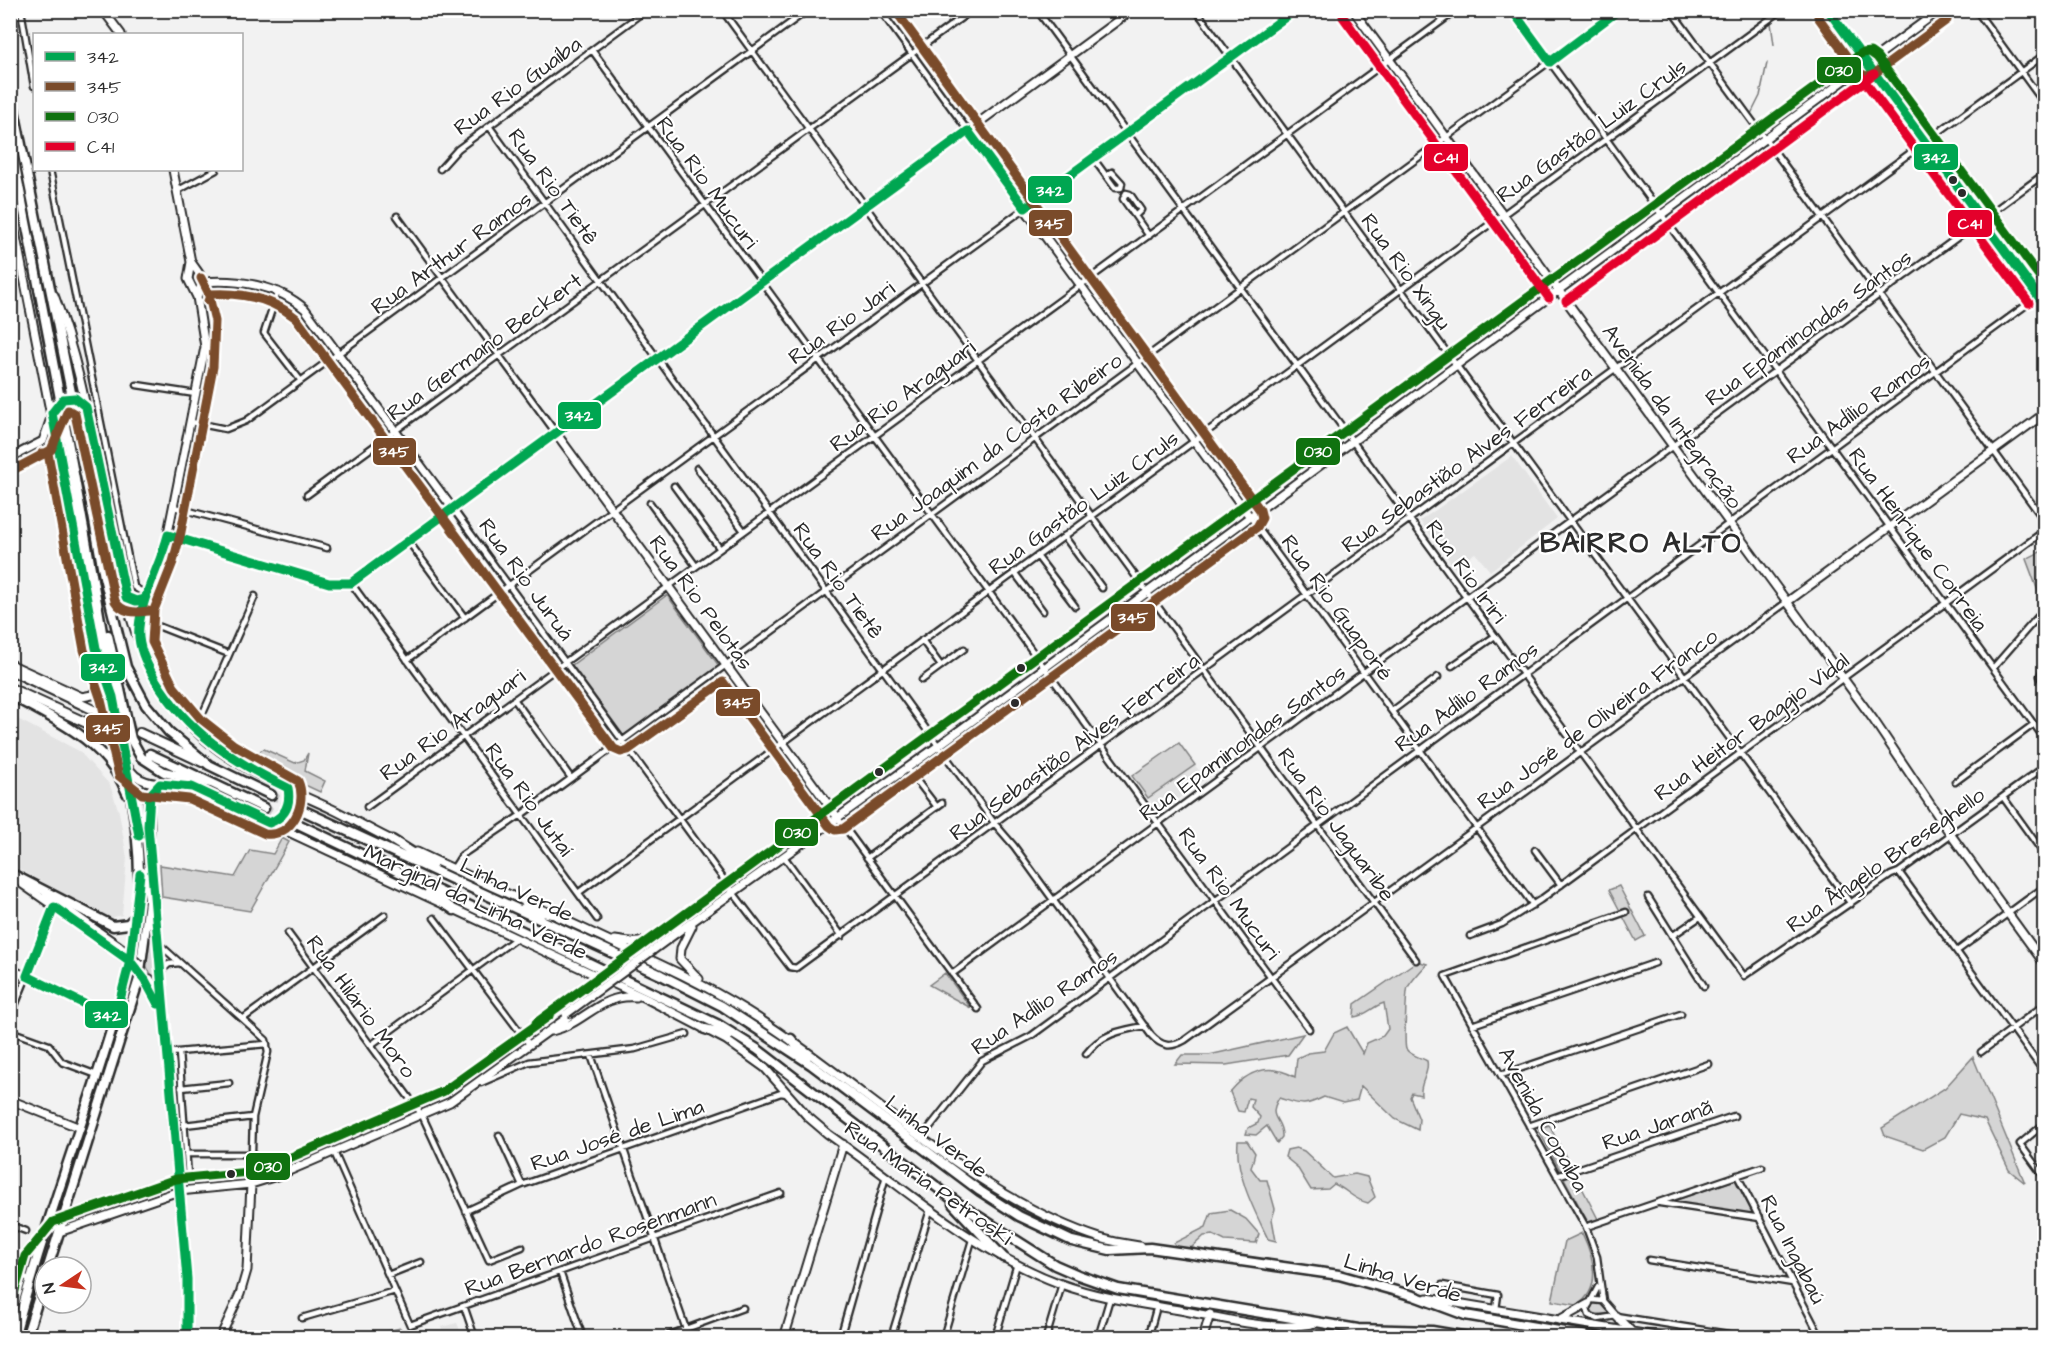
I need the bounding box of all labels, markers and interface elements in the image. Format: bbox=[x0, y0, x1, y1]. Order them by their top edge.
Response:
street label: Rua Rio Guaíba bbox=[447, 29, 588, 143]
legend bbox=[33, 33, 243, 171]
text: 342 bbox=[87, 45, 119, 70]
street label: Rua Gastão Luiz Cruls bbox=[1490, 52, 1693, 211]
line badge: 030 bbox=[1816, 56, 1862, 84]
text: 030 bbox=[1825, 60, 1853, 82]
text: 345 bbox=[87, 75, 121, 100]
text: 030 bbox=[87, 105, 119, 130]
street label: Rua Rio Mucuri bbox=[648, 110, 765, 256]
street label: Rua Rio Tietê bbox=[500, 122, 606, 251]
text: C41 bbox=[87, 135, 114, 160]
line badge: C41 bbox=[1423, 143, 1469, 172]
line badge: 342 bbox=[1913, 143, 1959, 171]
text: C41 bbox=[1434, 147, 1459, 169]
text: 342 bbox=[1921, 147, 1951, 169]
unlabelled marker bbox=[1947, 174, 1959, 186]
line badge: 342 bbox=[1027, 175, 1073, 204]
text: 342 bbox=[1035, 180, 1065, 202]
street label: Rua Arthur Ramos bbox=[365, 184, 539, 322]
unlabelled marker bbox=[1956, 187, 1968, 199]
street label: Rua Rio Xingu bbox=[1352, 207, 1459, 337]
line badge: 345 bbox=[1028, 209, 1073, 237]
line badge: C41 bbox=[1947, 209, 1993, 238]
text: 345 bbox=[1034, 213, 1066, 235]
text: C41 bbox=[1958, 213, 1983, 235]
street label: Rua Epaminondas Santos bbox=[1699, 242, 1919, 414]
street label: Rua Germano Beckert bbox=[381, 266, 589, 429]
street label: Rua Rio Jari bbox=[782, 274, 902, 373]
street label: Avenida da Integração bbox=[1593, 318, 1750, 517]
street label: Rua Rio Araguari bbox=[824, 333, 983, 461]
street label: Rua Joaquim da Costa Ribeiro bbox=[865, 345, 1130, 549]
street label: Rua Adílio Ramos bbox=[1781, 346, 1937, 472]
street label: Rua Sebastião Alves Ferreira bbox=[1335, 358, 1598, 561]
line badge: 342 bbox=[557, 401, 602, 430]
text: 342 bbox=[564, 405, 594, 427]
street label: Rua Gastão Luiz Cruls bbox=[982, 424, 1185, 583]
line badge: 345 bbox=[372, 437, 417, 466]
line badge: 030 bbox=[1295, 437, 1341, 466]
text: 345 bbox=[378, 441, 410, 463]
text: 030 bbox=[1304, 441, 1332, 463]
street label: Rua Henrique Correia bbox=[1840, 442, 1995, 638]
street label: Rua Rio Juruá bbox=[471, 512, 581, 647]
street label: Rua Rio Iriri bbox=[1418, 514, 1514, 630]
street label: Rua Rio Tietê bbox=[785, 516, 891, 645]
district label: BAIRRO ALTO bbox=[1540, 524, 1742, 563]
street label: Rua Rio Pelotas bbox=[641, 529, 760, 677]
street label: Rua Rio Guaporé bbox=[1273, 529, 1400, 687]
line badge: 345 bbox=[1110, 603, 1156, 632]
text: 345 bbox=[1117, 607, 1149, 629]
street label: Rua José de Oliveira Franco bbox=[1471, 621, 1725, 817]
street label: Rua Adílio Ramos bbox=[1389, 634, 1545, 760]
street label: Rua Sebastião Alves Ferreira bbox=[943, 646, 1206, 849]
street label: Rua Heitor Baggio Vidal bbox=[1648, 646, 1857, 810]
line badge: 342 bbox=[80, 653, 126, 682]
text: 342 bbox=[88, 657, 118, 679]
street label: Rua Epaminondas Santos bbox=[1133, 657, 1353, 829]
street label: Rua Rio Araguari bbox=[374, 662, 533, 790]
unlabelled marker bbox=[1015, 662, 1027, 674]
line badge: 345 bbox=[715, 688, 761, 717]
text: 345 bbox=[722, 692, 754, 714]
unlabelled marker bbox=[1009, 697, 1021, 709]
line badge: 345 bbox=[85, 714, 131, 743]
text: 345 bbox=[92, 718, 124, 740]
street label: Rua Rio Jutaí bbox=[477, 737, 581, 863]
street label: Rua Rio Jaguaribe bbox=[1269, 742, 1402, 909]
unlabelled marker bbox=[873, 766, 885, 778]
street label: Rua Ângelo Breseghello bbox=[1780, 780, 1992, 941]
line badge: 030 bbox=[774, 818, 819, 847]
street label: Rua Rio Mucuri bbox=[1170, 821, 1287, 967]
text: 030 bbox=[783, 822, 811, 844]
street label: Marginal da Linha Verde bbox=[358, 837, 592, 969]
street label: Linha Verde bbox=[455, 851, 578, 930]
street label: Rua Hilário Moro bbox=[298, 929, 424, 1085]
street label: Rua Adílio Ramos bbox=[965, 942, 1124, 1063]
line badge: 342 bbox=[84, 1000, 129, 1029]
text: 342 bbox=[92, 1005, 122, 1027]
street label: Avenida Copaíba bbox=[1490, 1042, 1595, 1198]
street label: Linha Verde bbox=[878, 1088, 994, 1186]
street label: Rua José de Lima bbox=[527, 1091, 708, 1180]
street label: Rua Jaranã bbox=[1598, 1092, 1717, 1159]
street label: Rua Maria Petroski bbox=[838, 1113, 1019, 1253]
line badge: 030 bbox=[245, 1152, 291, 1181]
text: 030 bbox=[254, 1156, 282, 1178]
unlabelled marker bbox=[225, 1168, 237, 1180]
street label: Rua Bernardo Rosenmann bbox=[460, 1184, 721, 1304]
street label: Rua Ingabaú bbox=[1751, 1190, 1833, 1310]
street label: Linha Verde bbox=[1340, 1246, 1465, 1311]
north arrow bbox=[33, 1255, 93, 1315]
text: N bbox=[38, 1281, 61, 1296]

